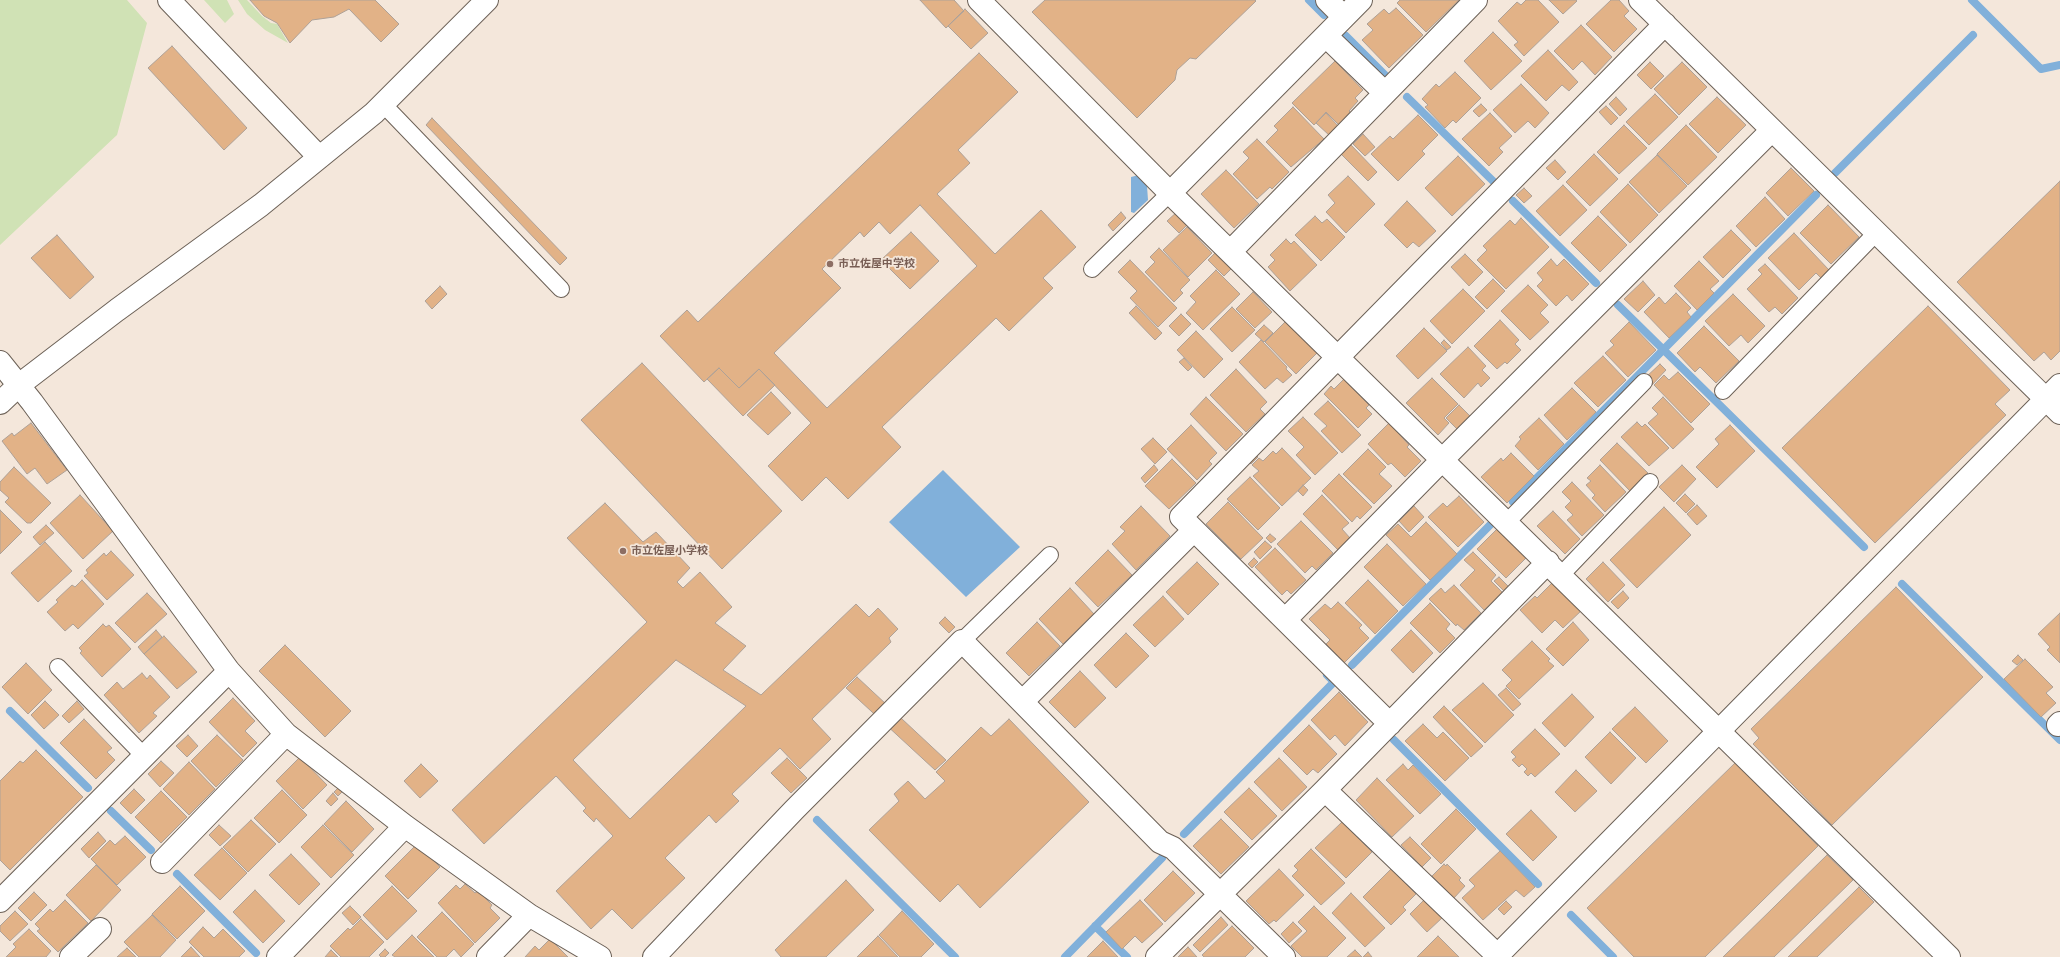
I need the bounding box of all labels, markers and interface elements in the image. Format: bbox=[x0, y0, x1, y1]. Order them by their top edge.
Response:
place label: 市立佐屋中学校 bbox=[838, 257, 915, 271]
marker: 市立佐屋中学校 bbox=[825, 259, 835, 269]
place label: 市立佐屋小学校 bbox=[631, 544, 708, 558]
marker: 市立佐屋小学校 bbox=[618, 546, 628, 556]

